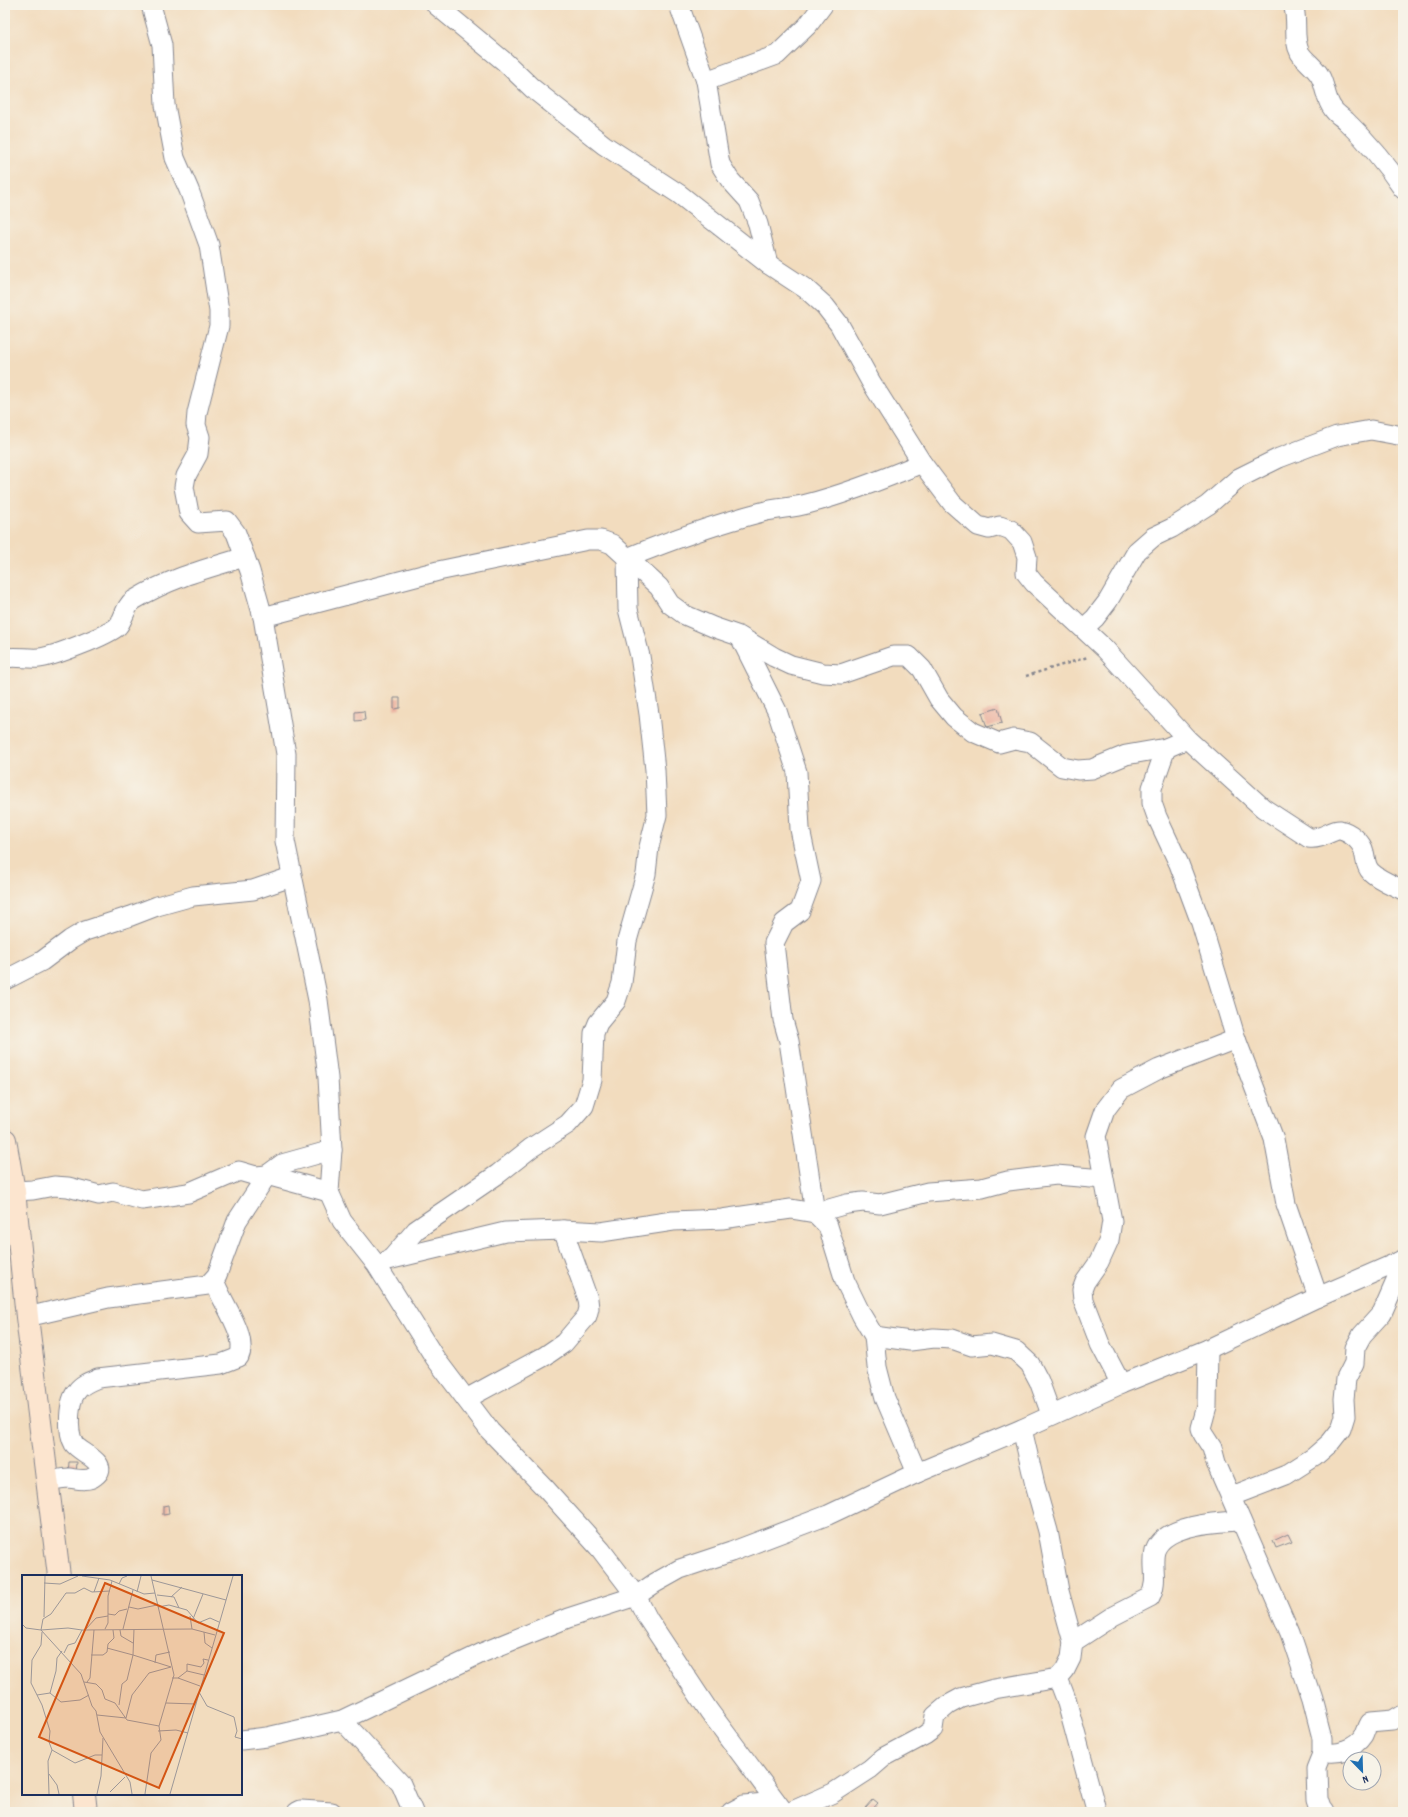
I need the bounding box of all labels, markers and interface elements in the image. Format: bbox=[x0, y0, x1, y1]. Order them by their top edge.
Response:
inset map bbox=[22, 1575, 242, 1795]
north arrow bbox=[1342, 1751, 1382, 1791]
text: N bbox=[1359, 1770, 1371, 1787]

